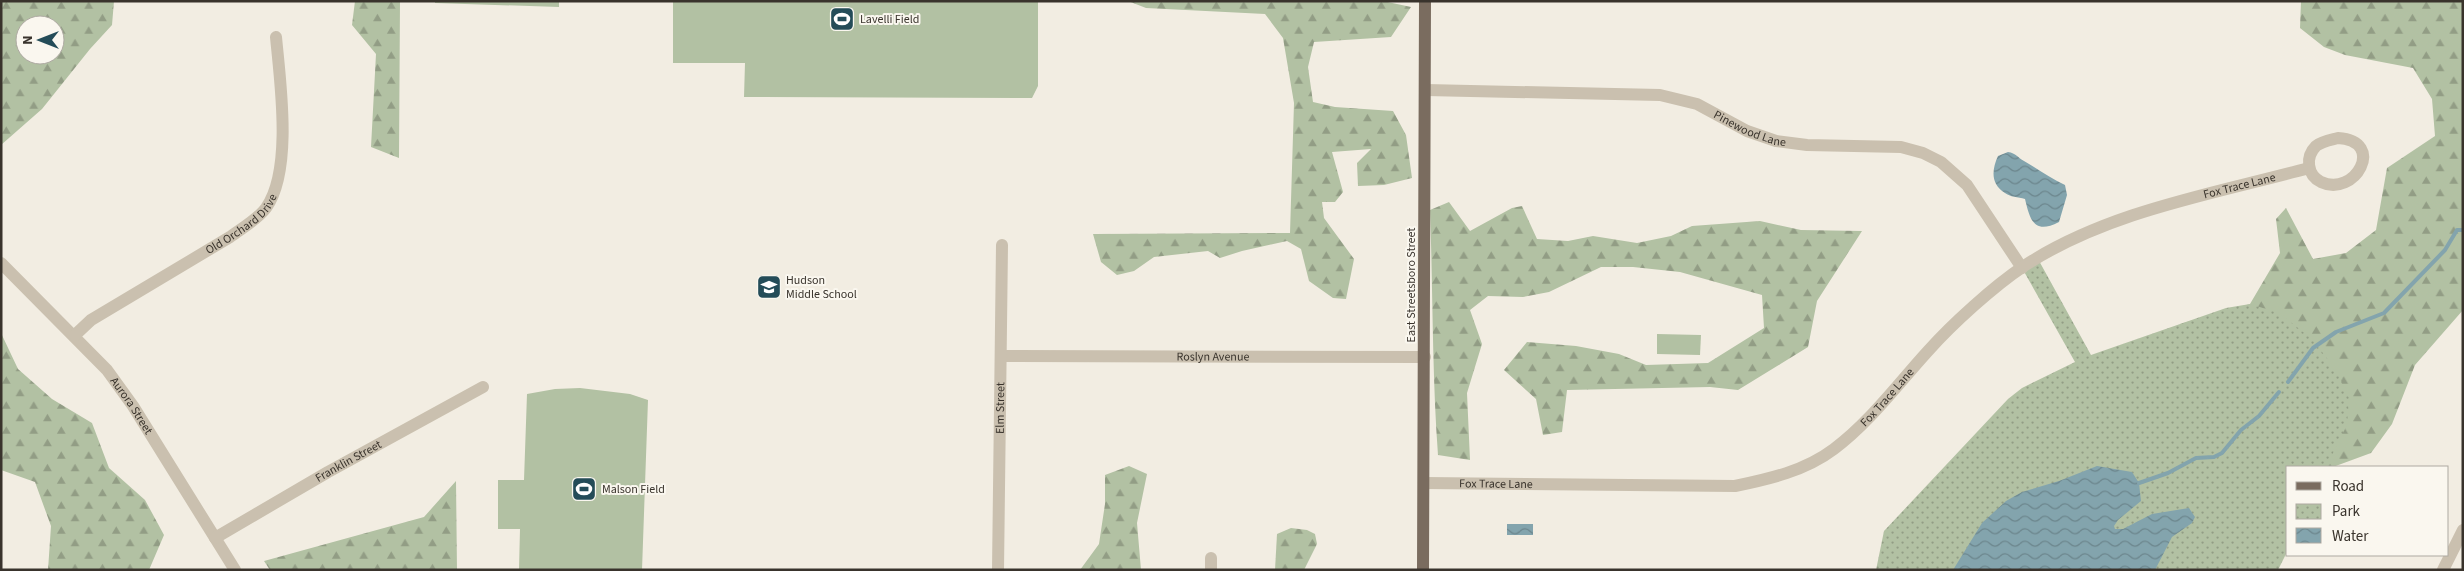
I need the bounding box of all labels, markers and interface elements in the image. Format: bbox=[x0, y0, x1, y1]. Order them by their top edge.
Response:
sports icon: Lavelli Field bbox=[829, 6, 855, 32]
place label: Lavelli Field bbox=[860, 11, 919, 28]
north arrow bbox=[15, 15, 65, 65]
text: N bbox=[18, 35, 38, 45]
street label: Pinewood Lane bbox=[1710, 107, 1787, 151]
street label: Fox Trace Lane bbox=[2202, 169, 2277, 203]
street label: Old Orchard Drive bbox=[202, 191, 282, 259]
street label: East Streetsboro Street bbox=[1403, 228, 1420, 342]
place label: Hudson Middle School bbox=[786, 272, 857, 303]
school or university icon: Hudson Middle School bbox=[756, 274, 782, 300]
street label: Roslyn Avenue bbox=[1177, 348, 1250, 366]
street label: Fox Trace Lane bbox=[1857, 364, 1918, 431]
street label: Aurora Street bbox=[106, 374, 157, 438]
street label: Elm Street bbox=[992, 382, 1009, 434]
street label: Franklin Street bbox=[312, 436, 385, 487]
legend bbox=[2286, 466, 2449, 556]
street label: Fox Trace Lane bbox=[1459, 475, 1533, 493]
sports icon: Malson Field bbox=[571, 476, 597, 502]
text: Road bbox=[2332, 476, 2364, 497]
place label: Malson Field bbox=[602, 481, 665, 498]
text: Park bbox=[2332, 501, 2361, 522]
text: Water bbox=[2332, 526, 2369, 547]

